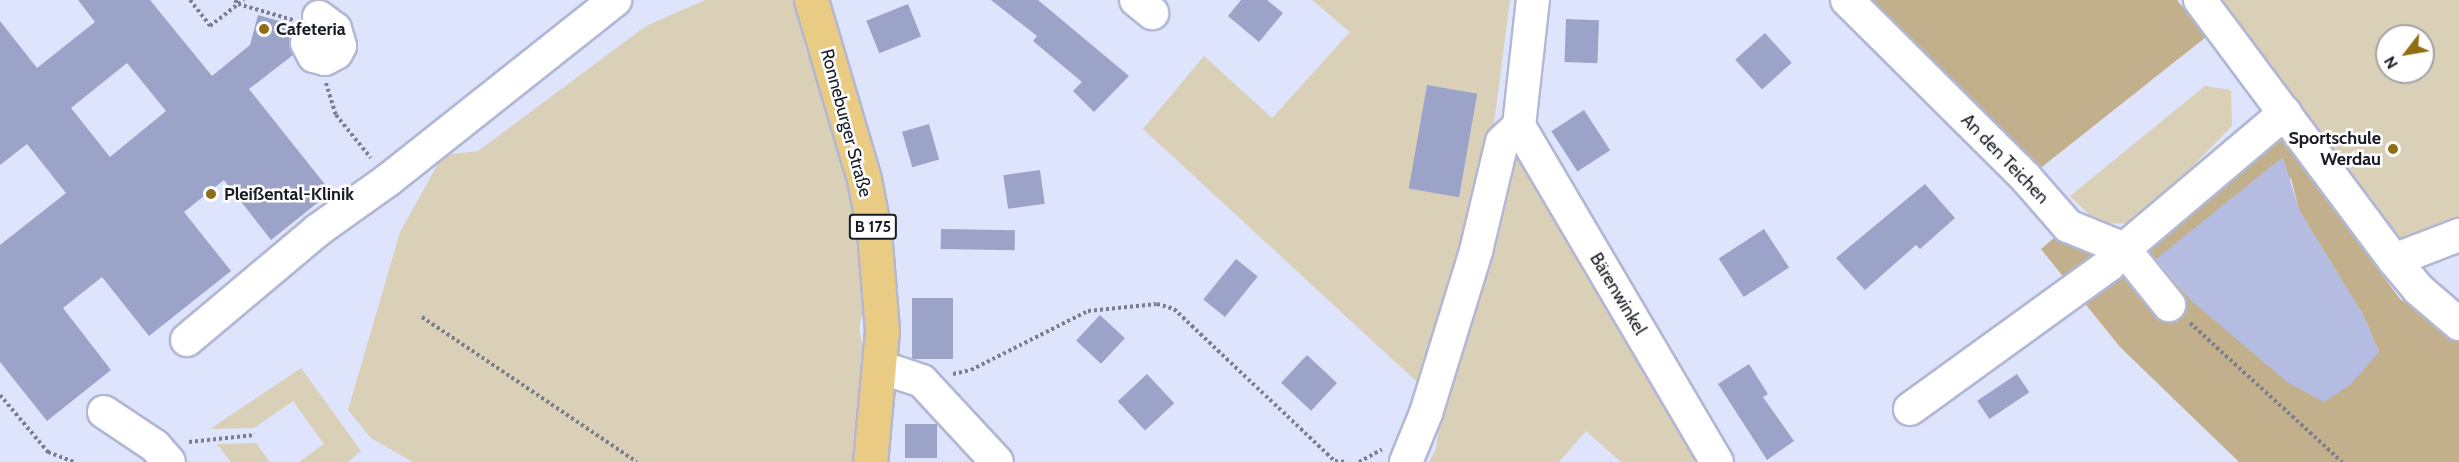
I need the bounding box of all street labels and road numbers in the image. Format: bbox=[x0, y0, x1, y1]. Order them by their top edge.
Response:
street label: Ronneburger Straße bbox=[816, 46, 876, 200]
street label: An den Teichen bbox=[1957, 109, 2053, 209]
road number: B 175 bbox=[848, 214, 898, 240]
street label: Bärenwinkel bbox=[1585, 249, 1651, 339]

